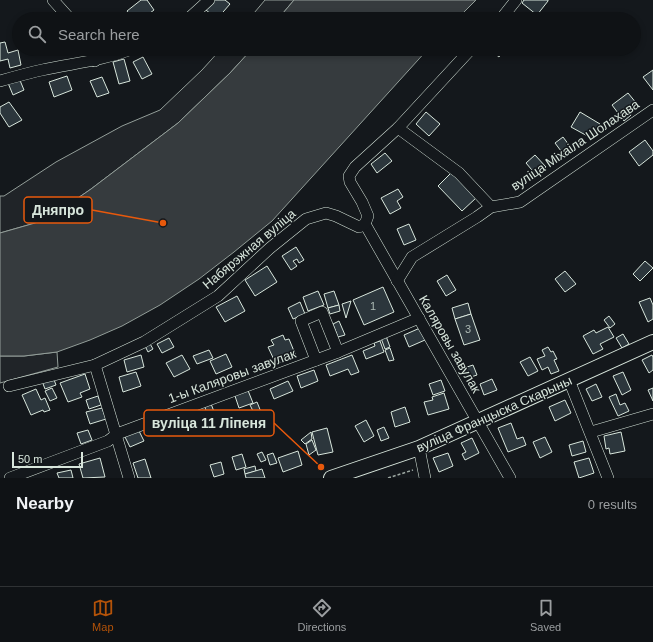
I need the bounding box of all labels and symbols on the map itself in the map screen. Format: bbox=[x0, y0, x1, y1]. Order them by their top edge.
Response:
street label: вуліца Міхаіла Шолахава bbox=[508, 96, 643, 194]
callout: Дняпро bbox=[24, 197, 92, 223]
text: Дняпро bbox=[32, 202, 84, 218]
street label: Набярэжная вуліца bbox=[200, 205, 299, 292]
street label: Каляровы завулак bbox=[416, 292, 484, 396]
house number: 1 bbox=[370, 300, 376, 312]
house number: 3 bbox=[465, 323, 471, 335]
street label: 1-ы Каляровы завулак bbox=[166, 346, 298, 406]
street label: вуліца Францыска Скарыны bbox=[414, 373, 574, 455]
callout: вуліца 11 Ліпеня bbox=[144, 410, 274, 436]
text: вуліца 11 Ліпеня bbox=[152, 415, 266, 431]
scale bar bbox=[12, 450, 83, 469]

